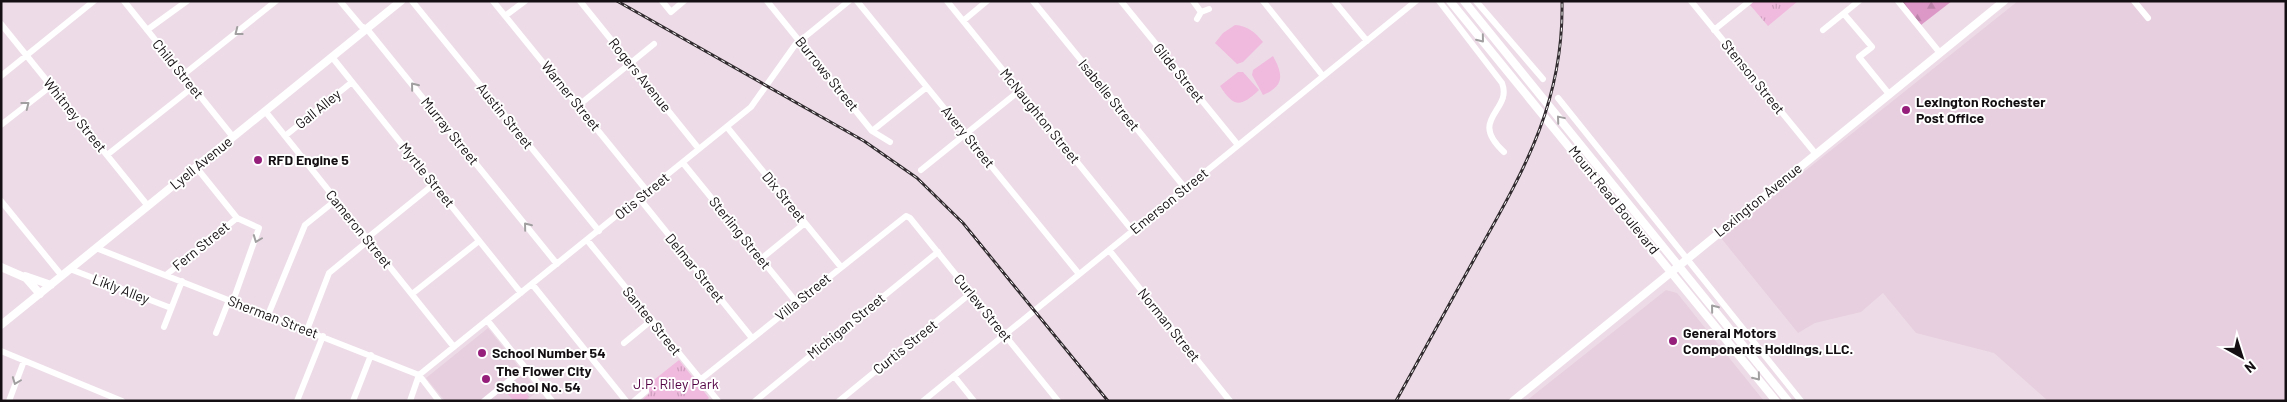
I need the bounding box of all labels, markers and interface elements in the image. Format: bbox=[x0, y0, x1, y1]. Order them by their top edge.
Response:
one-way arrow bbox=[234, 26, 244, 35]
street label: Burrows Street bbox=[792, 33, 863, 114]
one-way arrow bbox=[1475, 33, 1484, 42]
street label: Rogers Avenue bbox=[605, 34, 675, 115]
street label: Child Street bbox=[149, 36, 207, 102]
street label: Stenson Street bbox=[1718, 36, 1789, 117]
street label: Glide Street bbox=[1150, 40, 1208, 106]
street label: Isabelle Street bbox=[1075, 55, 1144, 134]
street label: Warner Street bbox=[538, 57, 605, 134]
street label: McNaughton Street bbox=[997, 65, 1084, 167]
street label: Whitney Street bbox=[40, 74, 111, 155]
street label: Austin Street bbox=[474, 79, 537, 152]
one-way arrow bbox=[411, 83, 419, 92]
street label: Gall Alley bbox=[292, 85, 344, 132]
street label: Murray Street bbox=[418, 93, 483, 168]
place label: Lexington Rochester Post Office bbox=[1916, 93, 2046, 126]
street label: Avery Street bbox=[938, 102, 999, 171]
one-way arrow bbox=[20, 103, 29, 111]
marker: Lexington Rochester Post Office bbox=[1900, 104, 1912, 116]
one-way arrow bbox=[1557, 116, 1565, 125]
street label: Lyell Avenue bbox=[166, 132, 235, 193]
street label: Myrtle Street bbox=[396, 139, 459, 211]
street label: Mount Read Boulevard bbox=[1565, 142, 1663, 257]
place label: RFD Engine 5 bbox=[268, 151, 349, 168]
marker: RFD Engine 5 bbox=[252, 154, 264, 166]
street label: Lexington Avenue bbox=[1710, 159, 1805, 240]
street label: Emerson Street bbox=[1126, 164, 1211, 237]
street label: Dix Street bbox=[759, 168, 810, 225]
street label: Otis Street bbox=[611, 169, 672, 223]
street label: Cameron Street bbox=[323, 186, 396, 271]
street label: Sterling Street bbox=[706, 193, 775, 272]
street label: Fern Street bbox=[169, 217, 233, 274]
one-way arrow bbox=[524, 223, 532, 232]
street label: Delmar Street bbox=[662, 230, 728, 306]
one-way arrow bbox=[253, 234, 263, 243]
street label: Villa Street bbox=[772, 269, 834, 324]
street label: Likly Alley bbox=[90, 270, 153, 307]
street label: Curlew Street bbox=[951, 270, 1016, 345]
street label: Santee Street bbox=[619, 283, 685, 359]
street label: Norman Street bbox=[1135, 285, 1204, 365]
street label: Michigan Street bbox=[803, 289, 888, 362]
street label: Sherman Street bbox=[226, 291, 321, 342]
one-way arrow bbox=[1712, 305, 1720, 314]
street label: Curtis Street bbox=[869, 316, 940, 378]
place label: General Motors Components Holdings, LLC. bbox=[1683, 324, 1853, 357]
north arrow bbox=[2217, 332, 2267, 382]
marker: General Motors Components Holdings, LLC. bbox=[1667, 335, 1679, 347]
place label: School Number 54 bbox=[492, 344, 606, 361]
marker: School Number 54 bbox=[476, 347, 488, 359]
text: N bbox=[2242, 358, 2259, 377]
place label: The Flower City School No. 54 bbox=[496, 362, 592, 395]
one-way arrow bbox=[1752, 371, 1760, 380]
marker: The Flower City School No. 54 bbox=[480, 373, 492, 385]
park label: J.P. Riley Park bbox=[633, 375, 719, 392]
one-way arrow bbox=[12, 376, 22, 384]

